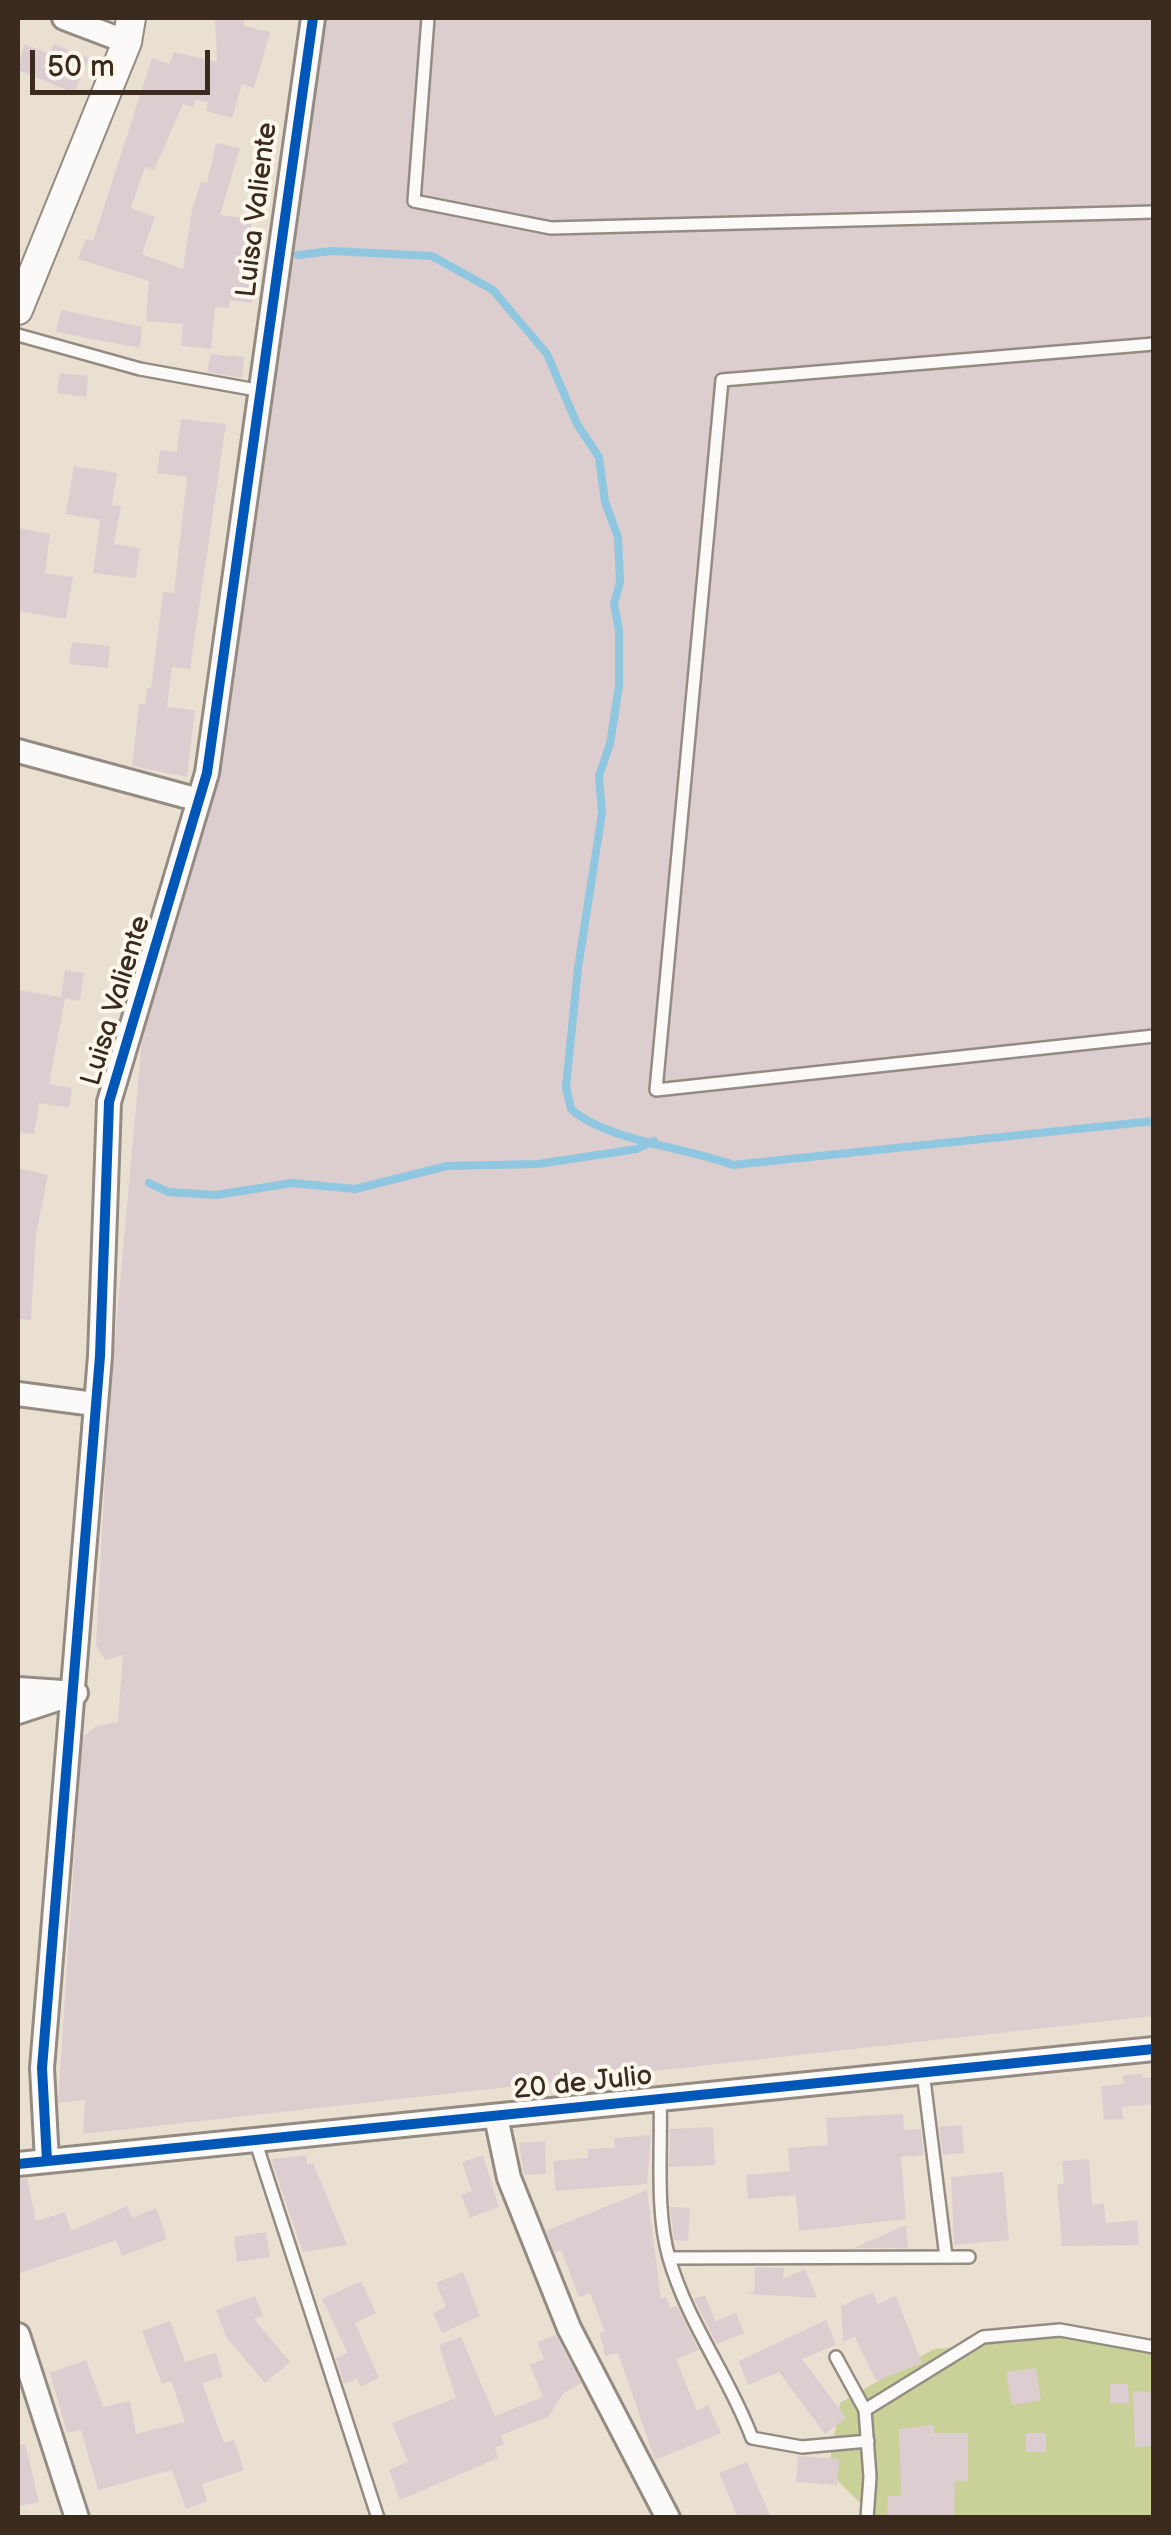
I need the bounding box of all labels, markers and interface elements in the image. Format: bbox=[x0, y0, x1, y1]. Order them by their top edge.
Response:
scale bar bbox=[35, 30, 215, 92]
text: 50 m bbox=[47, 49, 115, 85]
street label: Luisa Valiente bbox=[231, 121, 285, 299]
street label: Luisa Valiente bbox=[75, 912, 159, 1090]
street label: 20 de Julio bbox=[512, 2060, 654, 2108]

